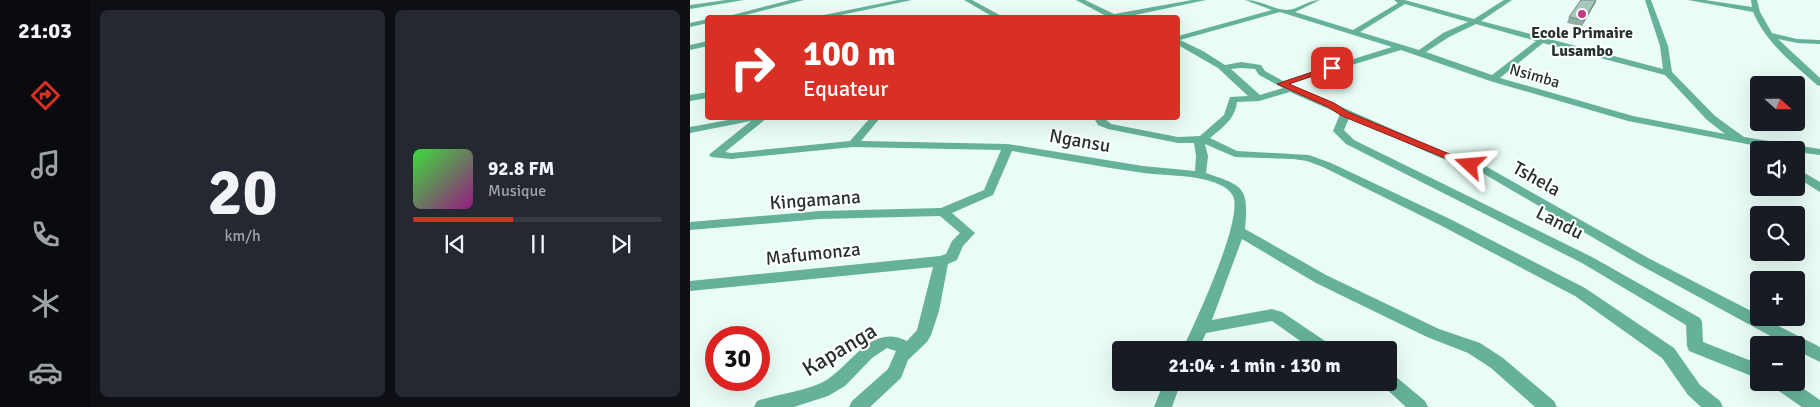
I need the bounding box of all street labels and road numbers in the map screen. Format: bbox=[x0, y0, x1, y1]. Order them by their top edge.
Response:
street label: Nsimba bbox=[1507, 59, 1562, 93]
street label: Ngansu bbox=[1047, 124, 1112, 158]
street label: Tshela bbox=[1508, 156, 1565, 202]
street label: Kingamana bbox=[769, 185, 861, 215]
street label: Landu bbox=[1532, 201, 1587, 245]
street label: Mafumonza bbox=[764, 237, 862, 271]
street label: Kapanga bbox=[797, 317, 881, 382]

